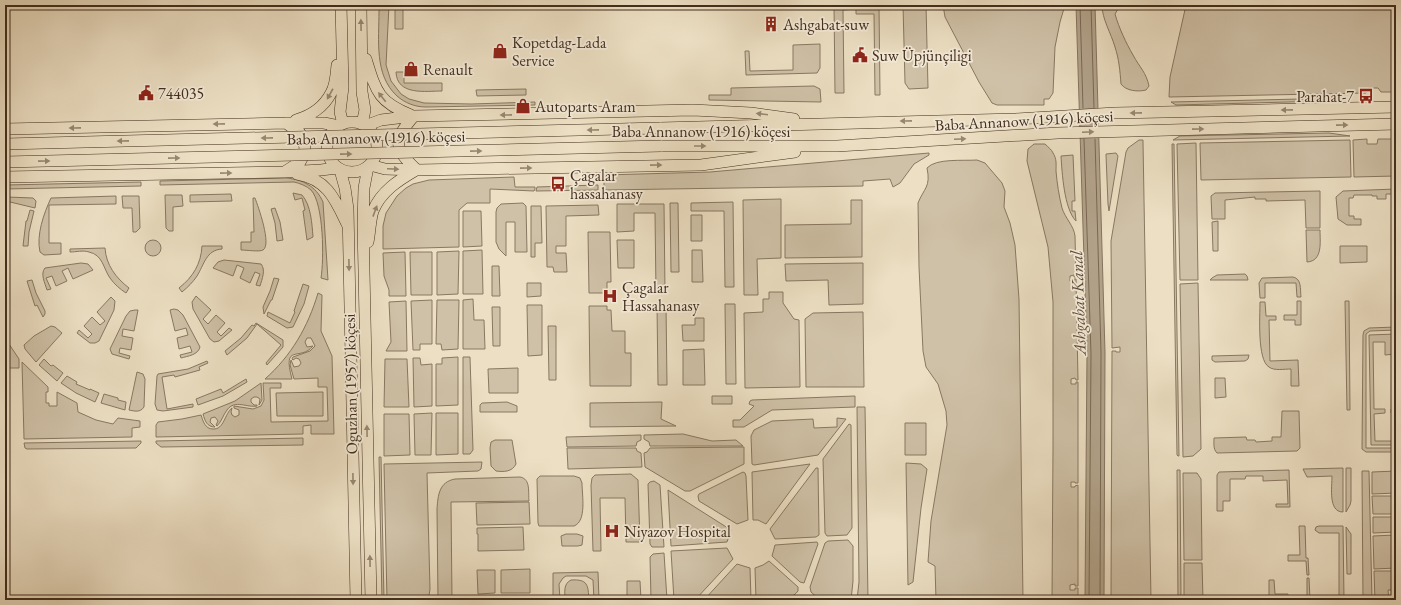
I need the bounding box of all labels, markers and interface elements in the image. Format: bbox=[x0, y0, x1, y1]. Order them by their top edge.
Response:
place label: Ashgabat-suw bbox=[782, 14, 870, 35]
building icon: Ashgabat-suw bbox=[762, 15, 780, 33]
one-way arrow bbox=[358, 18, 364, 31]
place label: Kopetdag-Lada Service bbox=[512, 32, 607, 71]
shop icon: Kopetdag-Lada Service bbox=[491, 42, 509, 60]
place label: Suw Üpjünçiligi bbox=[872, 45, 972, 66]
public building icon: Suw Üpjünçiligi bbox=[851, 46, 869, 64]
place label: Renault bbox=[423, 59, 473, 80]
shop icon: Renault bbox=[402, 60, 420, 78]
place label: 744035 bbox=[158, 83, 204, 104]
public building icon: 744035 bbox=[137, 84, 155, 102]
place label: Parahat-7 bbox=[1296, 86, 1354, 107]
bus stop icon: Parahat-7 bbox=[1357, 87, 1375, 105]
one-way arrow bbox=[326, 88, 333, 100]
one-way arrow bbox=[377, 91, 386, 102]
place label: Autoparts Aram bbox=[534, 96, 636, 117]
shop icon: Autoparts Aram bbox=[514, 97, 532, 115]
street label: Baba Annanow (1916) köçesi bbox=[934, 105, 1114, 136]
one-way arrow bbox=[1280, 107, 1293, 113]
one-way arrow bbox=[1129, 110, 1142, 116]
one-way arrow bbox=[756, 111, 768, 117]
one-way arrow bbox=[499, 112, 512, 118]
one-way arrow bbox=[899, 118, 912, 124]
one-way arrow bbox=[213, 121, 225, 128]
street label: Baba Annanow (1916) köçesi bbox=[612, 121, 791, 142]
one-way arrow bbox=[1336, 122, 1348, 129]
one-way arrow bbox=[68, 125, 81, 131]
street label: Baba Annanow (1916) köçesi bbox=[286, 125, 466, 150]
one-way arrow bbox=[587, 126, 599, 133]
one-way arrow bbox=[1192, 126, 1205, 132]
one-way arrow bbox=[1082, 129, 1094, 136]
one-way arrow bbox=[261, 134, 273, 141]
one-way arrow bbox=[954, 135, 966, 142]
one-way arrow bbox=[116, 138, 129, 144]
one-way arrow bbox=[694, 143, 707, 149]
one-way arrow bbox=[470, 147, 482, 154]
one-way arrow bbox=[340, 151, 353, 157]
one-way arrow bbox=[168, 155, 181, 161]
one-way arrow bbox=[38, 158, 51, 164]
one-way arrow bbox=[650, 162, 663, 168]
one-way arrow bbox=[520, 165, 533, 171]
place label: Çagalar hassahanasy bbox=[570, 165, 644, 204]
one-way arrow bbox=[387, 166, 400, 172]
one-way arrow bbox=[220, 170, 233, 176]
bus stop icon: Çagalar hassahanasy bbox=[549, 175, 567, 193]
one-way arrow bbox=[372, 205, 378, 217]
water label: Ashgabat Kanal bbox=[1065, 249, 1091, 358]
one-way arrow bbox=[346, 259, 352, 272]
place label: Çagalar Hassahanasy bbox=[622, 277, 701, 316]
hospital icon: Çagalar Hassahanasy bbox=[601, 287, 619, 305]
street label: Oguzhan (1957) köçesi bbox=[339, 313, 362, 455]
one-way arrow bbox=[364, 424, 370, 437]
one-way arrow bbox=[350, 473, 357, 485]
place label: Niyazov Hospital bbox=[624, 521, 731, 542]
hospital icon: Niyazov Hospital bbox=[603, 522, 621, 540]
one-way arrow bbox=[367, 554, 373, 567]

